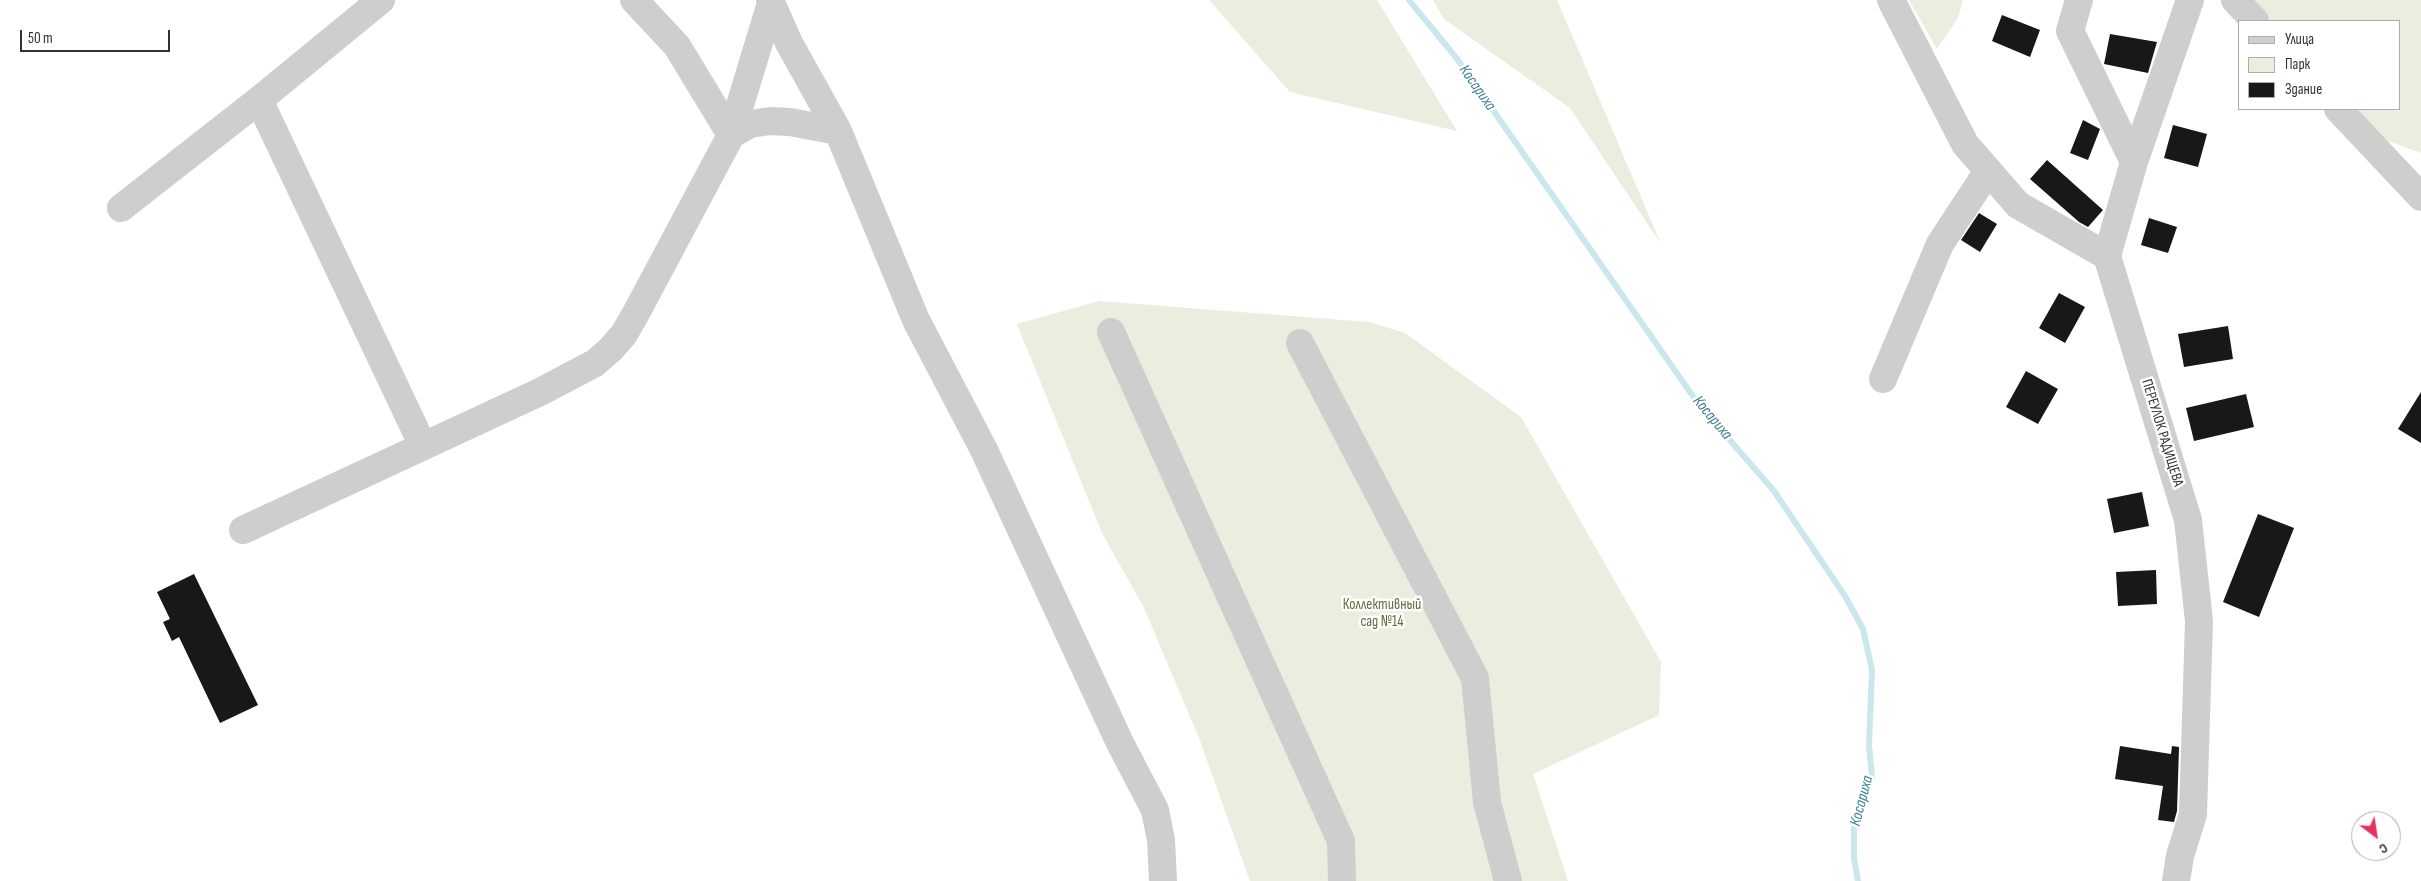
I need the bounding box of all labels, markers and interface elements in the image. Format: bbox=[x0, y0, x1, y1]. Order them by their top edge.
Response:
scale bar bbox=[22, 20, 172, 52]
legend bbox=[2238, 20, 2401, 110]
text: 50 m bbox=[28, 29, 53, 48]
text: Улица bbox=[2285, 30, 2314, 49]
text: Парк bbox=[2285, 55, 2310, 74]
water label: Косариха bbox=[1454, 61, 1500, 115]
text: Здание bbox=[2285, 80, 2322, 99]
street label: ПЕРЕУЛОК РАДИЩЕВА bbox=[2137, 377, 2187, 489]
water label: Косариха bbox=[1688, 392, 1736, 444]
park label: Коллективный сад №14 bbox=[1343, 596, 1421, 631]
water label: Косариха bbox=[1846, 774, 1878, 828]
north arrow bbox=[2351, 811, 2401, 861]
text: С bbox=[2376, 839, 2391, 858]

